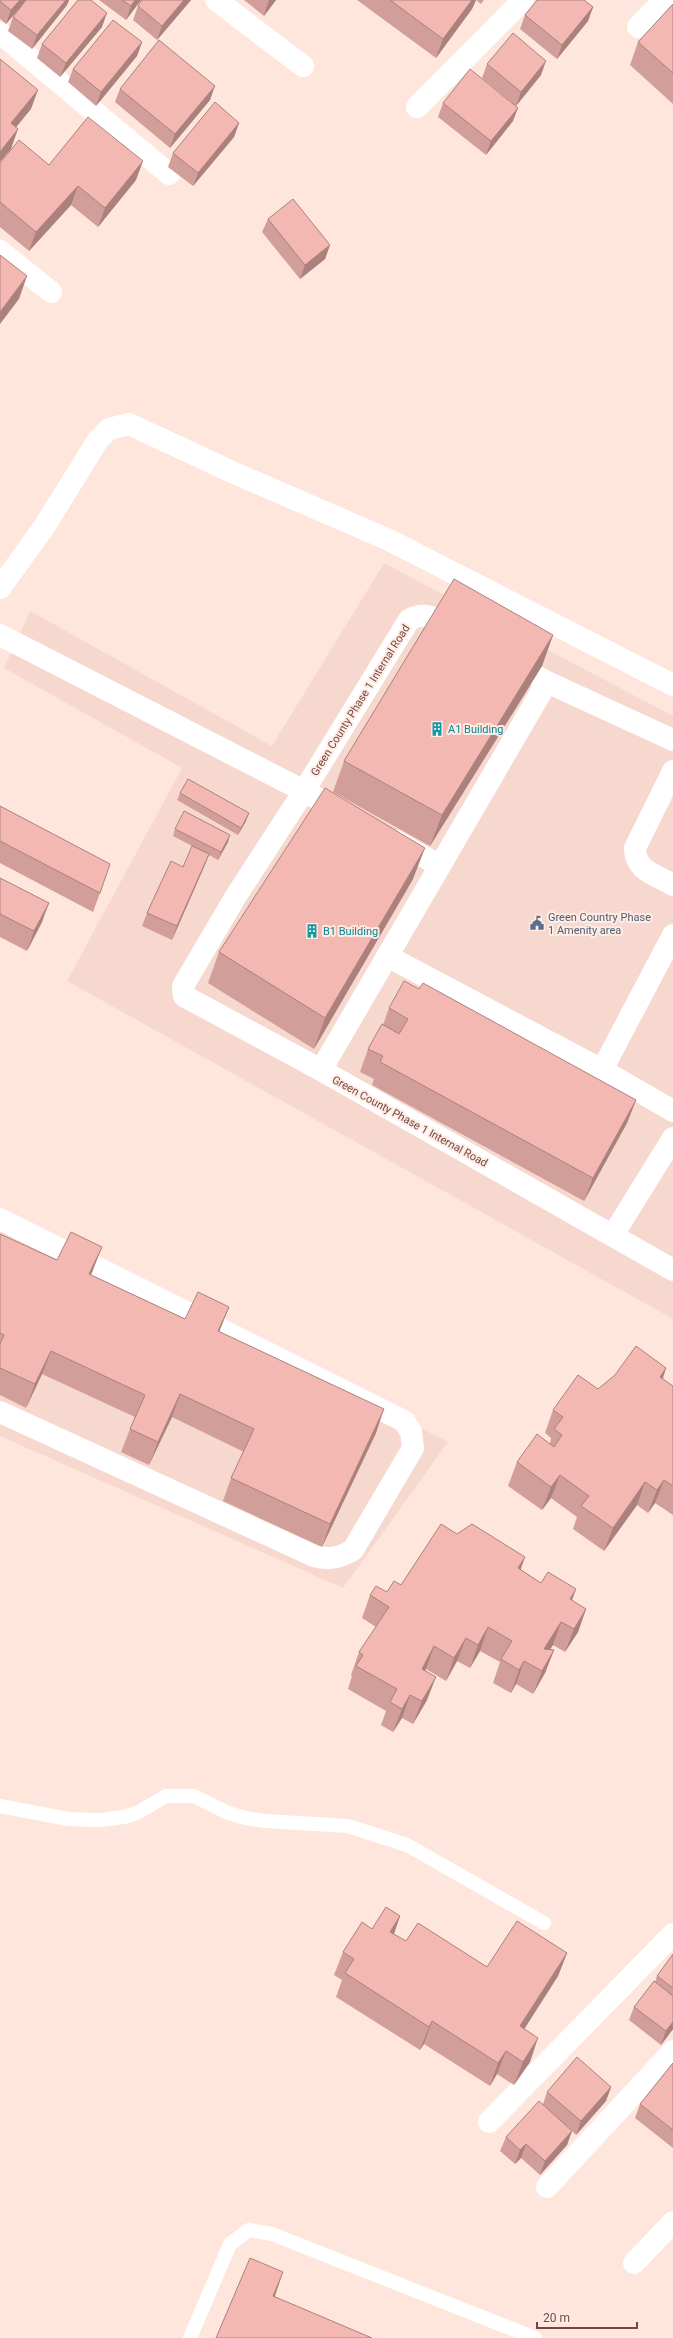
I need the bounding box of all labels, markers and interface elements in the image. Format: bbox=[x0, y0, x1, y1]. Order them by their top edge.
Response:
street label: Green County Phase 1 Internal Road bbox=[308, 622, 413, 778]
building icon: A1 Building bbox=[429, 721, 445, 737]
place label: A1 Building bbox=[448, 723, 503, 736]
place label: Green Country Phase 1 Amenity area bbox=[548, 911, 651, 937]
public building icon: Green Country Phase 1 Amenity area bbox=[529, 915, 545, 931]
building icon: B1 Building bbox=[304, 923, 320, 939]
place label: B1 Building bbox=[323, 925, 378, 938]
street label: Green County Phase 1 Internal Road bbox=[330, 1073, 490, 1170]
scale bar bbox=[537, 2304, 637, 2330]
text: 20 m bbox=[543, 2311, 570, 2325]

